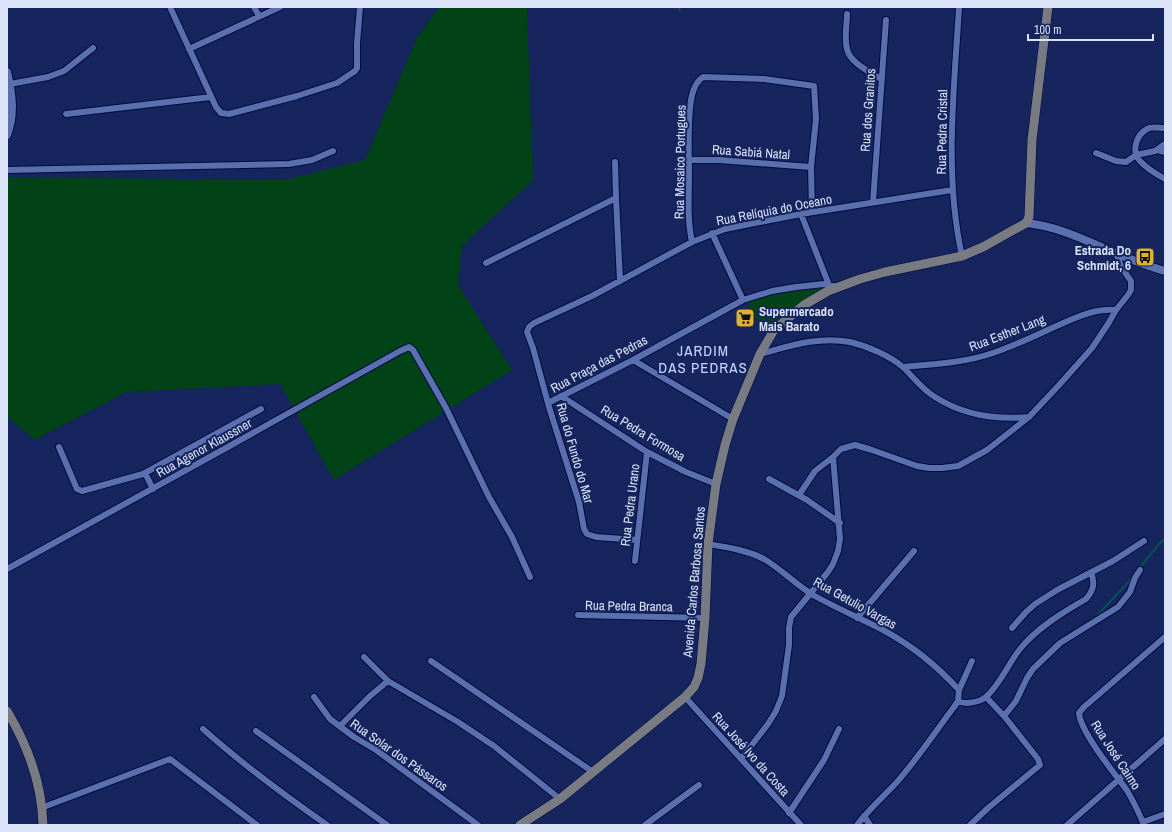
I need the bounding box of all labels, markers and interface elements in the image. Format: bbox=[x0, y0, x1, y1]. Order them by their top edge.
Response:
scale bar bbox=[1028, 16, 1153, 42]
text: 100 m bbox=[1034, 22, 1061, 38]
street label: Rua dos Granitos bbox=[857, 68, 879, 152]
street label: Rua Pedra Cristal bbox=[933, 89, 951, 175]
street label: Rua Mosaico Portugues bbox=[671, 105, 689, 219]
street label: Rua Sabiá Natal bbox=[711, 141, 791, 163]
street label: Rua Relíquia do Oceano bbox=[715, 190, 833, 230]
place label: Estrada Do Schmidt, 6 bbox=[1075, 242, 1131, 274]
bus stop icon: Estrada Do Schmidt, 6 bbox=[1134, 246, 1156, 268]
place label: Supermercado Mais Barato bbox=[759, 303, 834, 335]
supermarket icon: Supermercado Mais Barato bbox=[734, 307, 756, 329]
street label: Rua Esther Lang bbox=[967, 311, 1047, 355]
street label: Rua Praça das Pedras bbox=[548, 331, 650, 397]
district label: JARDIM DAS PEDRAS bbox=[658, 340, 748, 378]
street label: Rua do Fundo do Mar bbox=[553, 401, 598, 506]
street label: Rua Pedra Formosa bbox=[598, 401, 688, 465]
street label: Rua Agenor Klaussner bbox=[153, 414, 255, 481]
street label: Rua Pedra Urano bbox=[617, 463, 644, 547]
street label: Avenida Carlos Barbosa Santos bbox=[679, 506, 709, 659]
street label: Rua Getulio Vargas bbox=[810, 573, 900, 633]
street label: Rua Pedra Branca bbox=[585, 597, 673, 615]
street label: Rua José Ivo da Costa bbox=[709, 708, 793, 800]
street label: Rua Solar dos Pássaros bbox=[347, 715, 451, 795]
street label: Rua José Caimo bbox=[1087, 717, 1145, 793]

